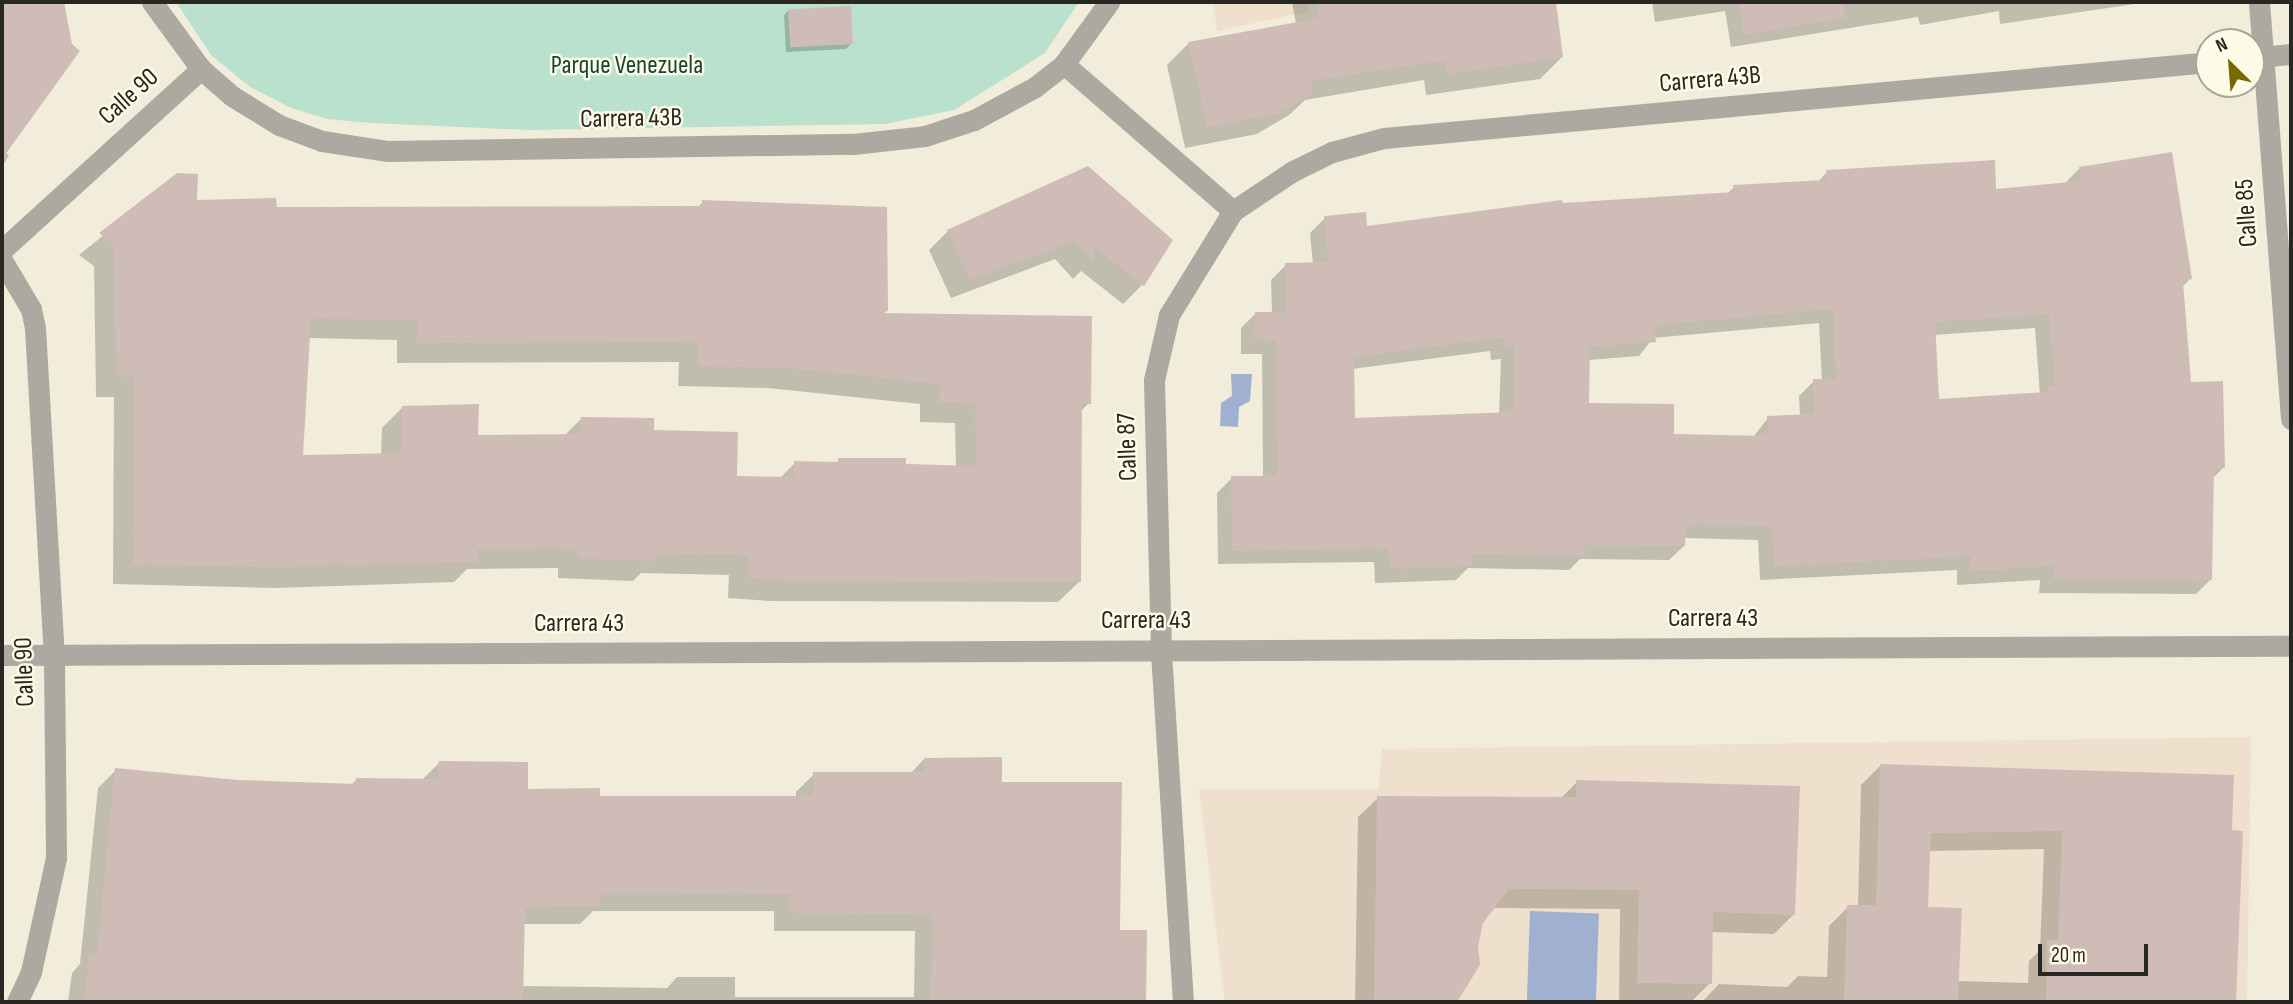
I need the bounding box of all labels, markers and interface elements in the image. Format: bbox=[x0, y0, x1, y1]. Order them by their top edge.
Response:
north arrow bbox=[2195, 28, 2265, 98]
text: N bbox=[2212, 33, 2231, 58]
park label: Parque Venezuela bbox=[551, 50, 703, 82]
street label: Carrera 43B bbox=[1658, 60, 1762, 100]
street label: Calle 90 bbox=[93, 62, 165, 132]
street label: Carrera 43B bbox=[580, 103, 682, 135]
street label: Calle 85 bbox=[2229, 178, 2265, 248]
street label: Calle 87 bbox=[1111, 412, 1145, 482]
street label: Carrera 43 bbox=[1668, 603, 1758, 635]
street label: Carrera 43 bbox=[1101, 605, 1191, 637]
street label: Carrera 43 bbox=[534, 608, 624, 640]
street label: Calle 90 bbox=[8, 637, 42, 707]
scale bar bbox=[2041, 930, 2151, 974]
text: 20 m bbox=[2051, 943, 2086, 968]

